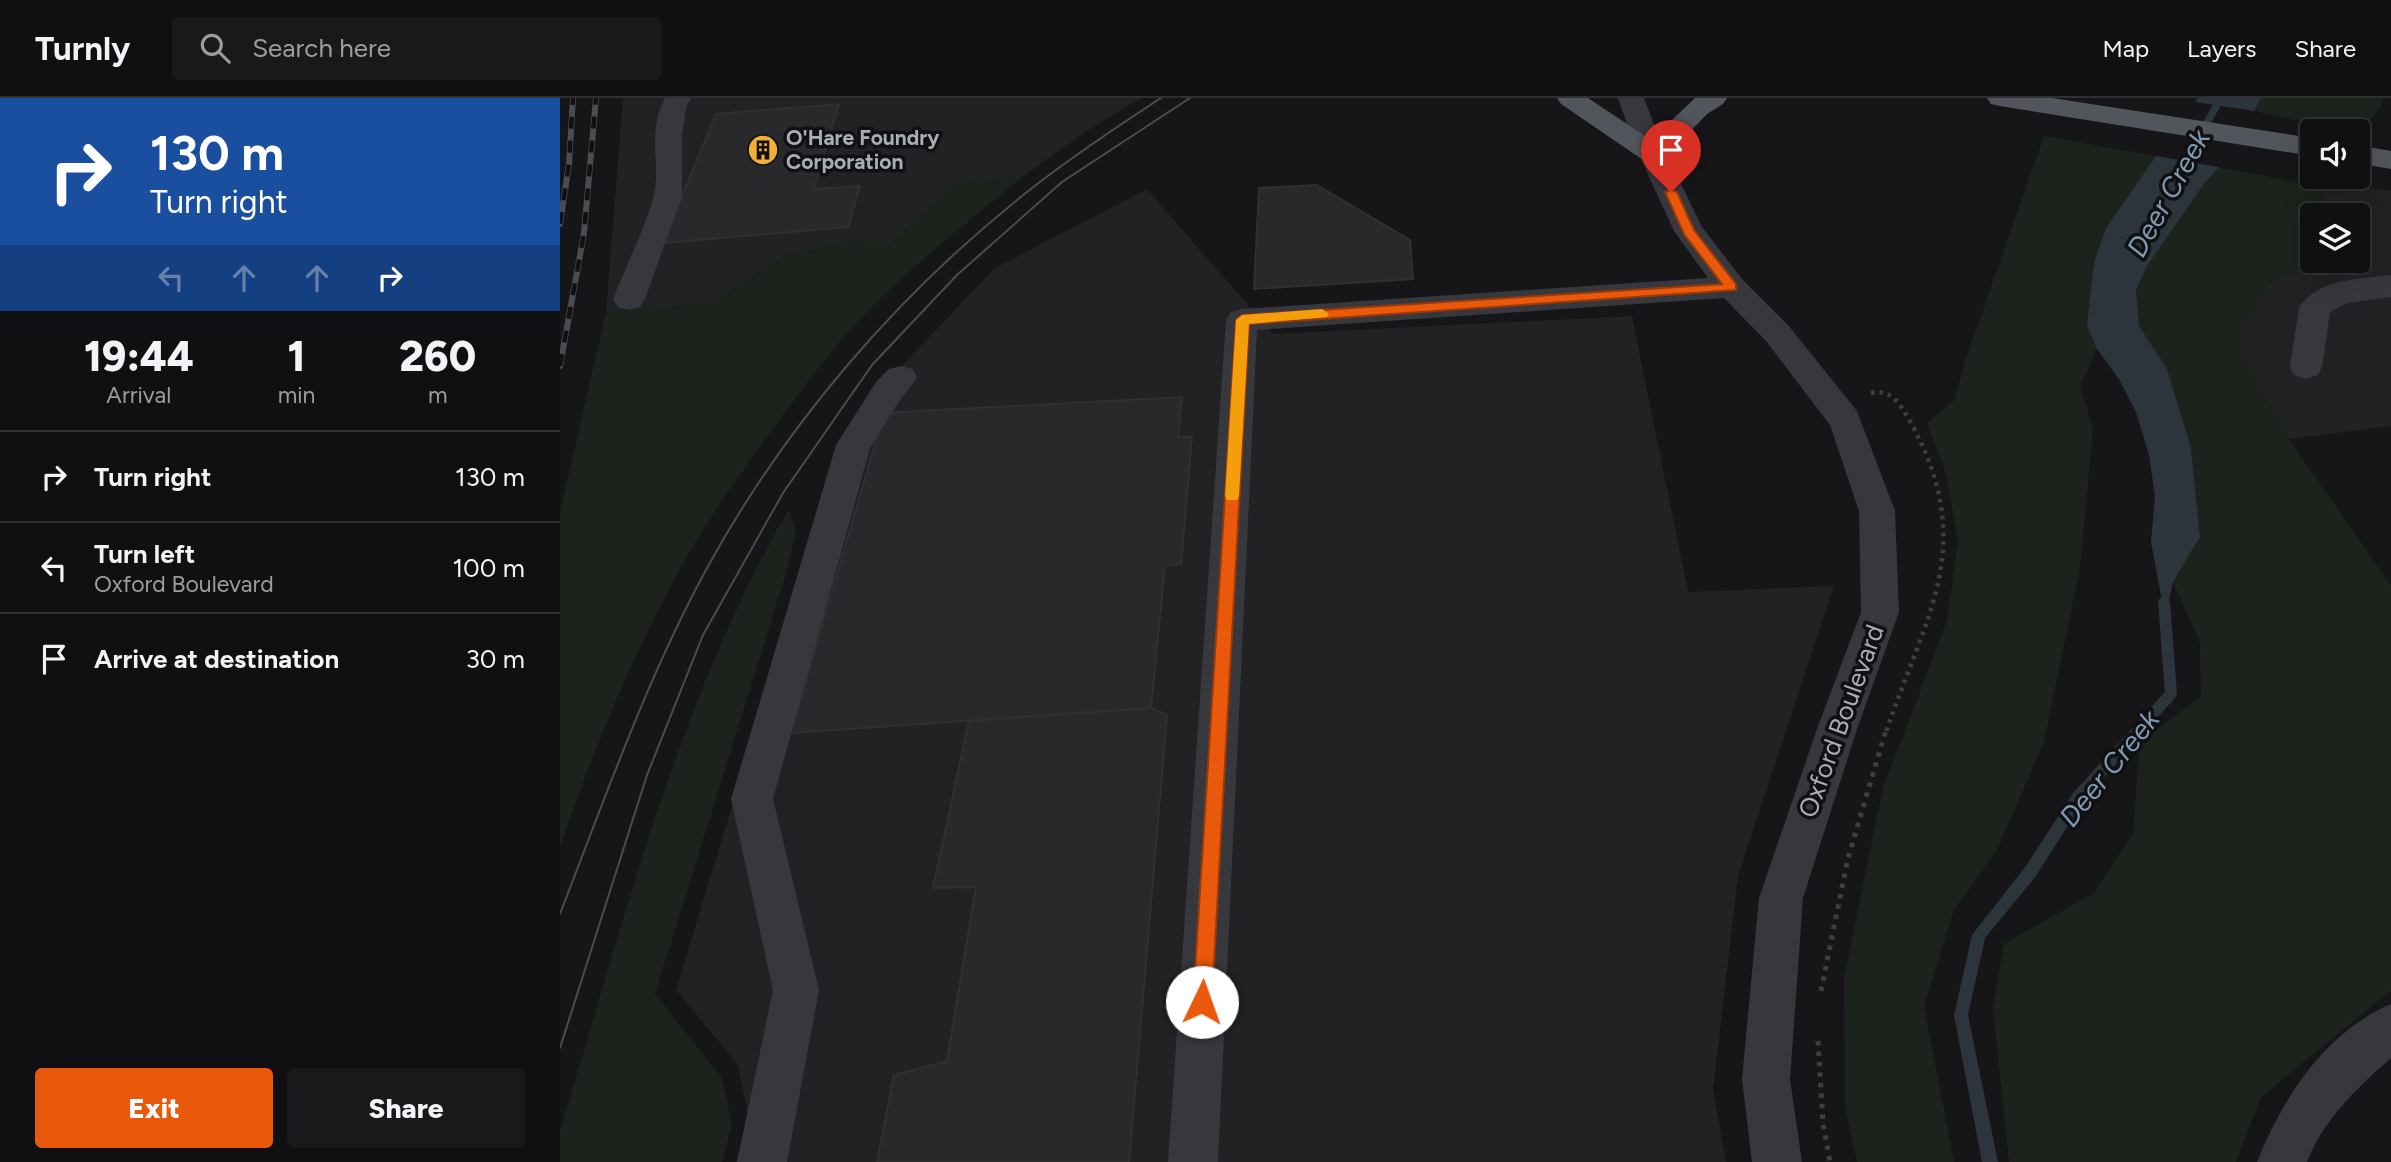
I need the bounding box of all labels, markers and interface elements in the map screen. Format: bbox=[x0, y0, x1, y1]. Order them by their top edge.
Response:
search box bbox=[172, 17, 662, 80]
text: Turnly bbox=[35, 29, 130, 68]
icon: search bbox=[196, 29, 234, 67]
text: Search here bbox=[252, 32, 391, 64]
text: Map bbox=[2102, 34, 2149, 63]
text: Layers bbox=[2187, 34, 2256, 63]
text: Share bbox=[2294, 34, 2356, 63]
map controls bbox=[2300, 119, 2370, 273]
button: sound bbox=[2300, 119, 2370, 189]
pin bbox=[1641, 120, 1701, 192]
water label: Deer Creek bbox=[2119, 122, 2218, 263]
text: 130 m bbox=[150, 123, 284, 182]
place label: O'Hare Foundry Corporation bbox=[786, 125, 940, 174]
icon: right bbox=[35, 126, 126, 217]
icon: arrive bbox=[1652, 131, 1690, 169]
building icon: O'Hare Foundry Corporation bbox=[746, 133, 780, 167]
text: Turn right bbox=[150, 183, 288, 221]
button: layers bbox=[2300, 203, 2370, 273]
icon: left bbox=[152, 259, 190, 297]
icon: ahead bbox=[225, 259, 263, 297]
icon: ahead bbox=[298, 259, 336, 297]
icon: right bbox=[371, 259, 409, 297]
text: 19:44 bbox=[84, 331, 194, 382]
text: 1 bbox=[288, 331, 306, 382]
text: 260 bbox=[399, 331, 476, 382]
text: Arrival bbox=[106, 381, 171, 409]
text: min bbox=[278, 381, 315, 409]
text: m bbox=[428, 381, 448, 409]
icon: right bbox=[35, 458, 73, 496]
text: Turn right bbox=[94, 461, 211, 493]
text: 130 m bbox=[455, 461, 525, 493]
text: Turn left bbox=[94, 538, 195, 570]
icon: left bbox=[35, 549, 73, 587]
text: 100 m bbox=[452, 552, 525, 584]
text: Oxford Boulevard bbox=[94, 570, 274, 598]
street label: Oxford Boulevard bbox=[1791, 620, 1891, 822]
icon: arrive bbox=[35, 640, 73, 678]
text: Arrive at destination bbox=[94, 643, 339, 675]
text: 30 m bbox=[466, 643, 525, 675]
water label: Deer Creek bbox=[2052, 702, 2167, 833]
position arrow bbox=[1165, 965, 1239, 1039]
button: Exit bbox=[35, 1068, 273, 1148]
button: Share bbox=[287, 1068, 525, 1148]

